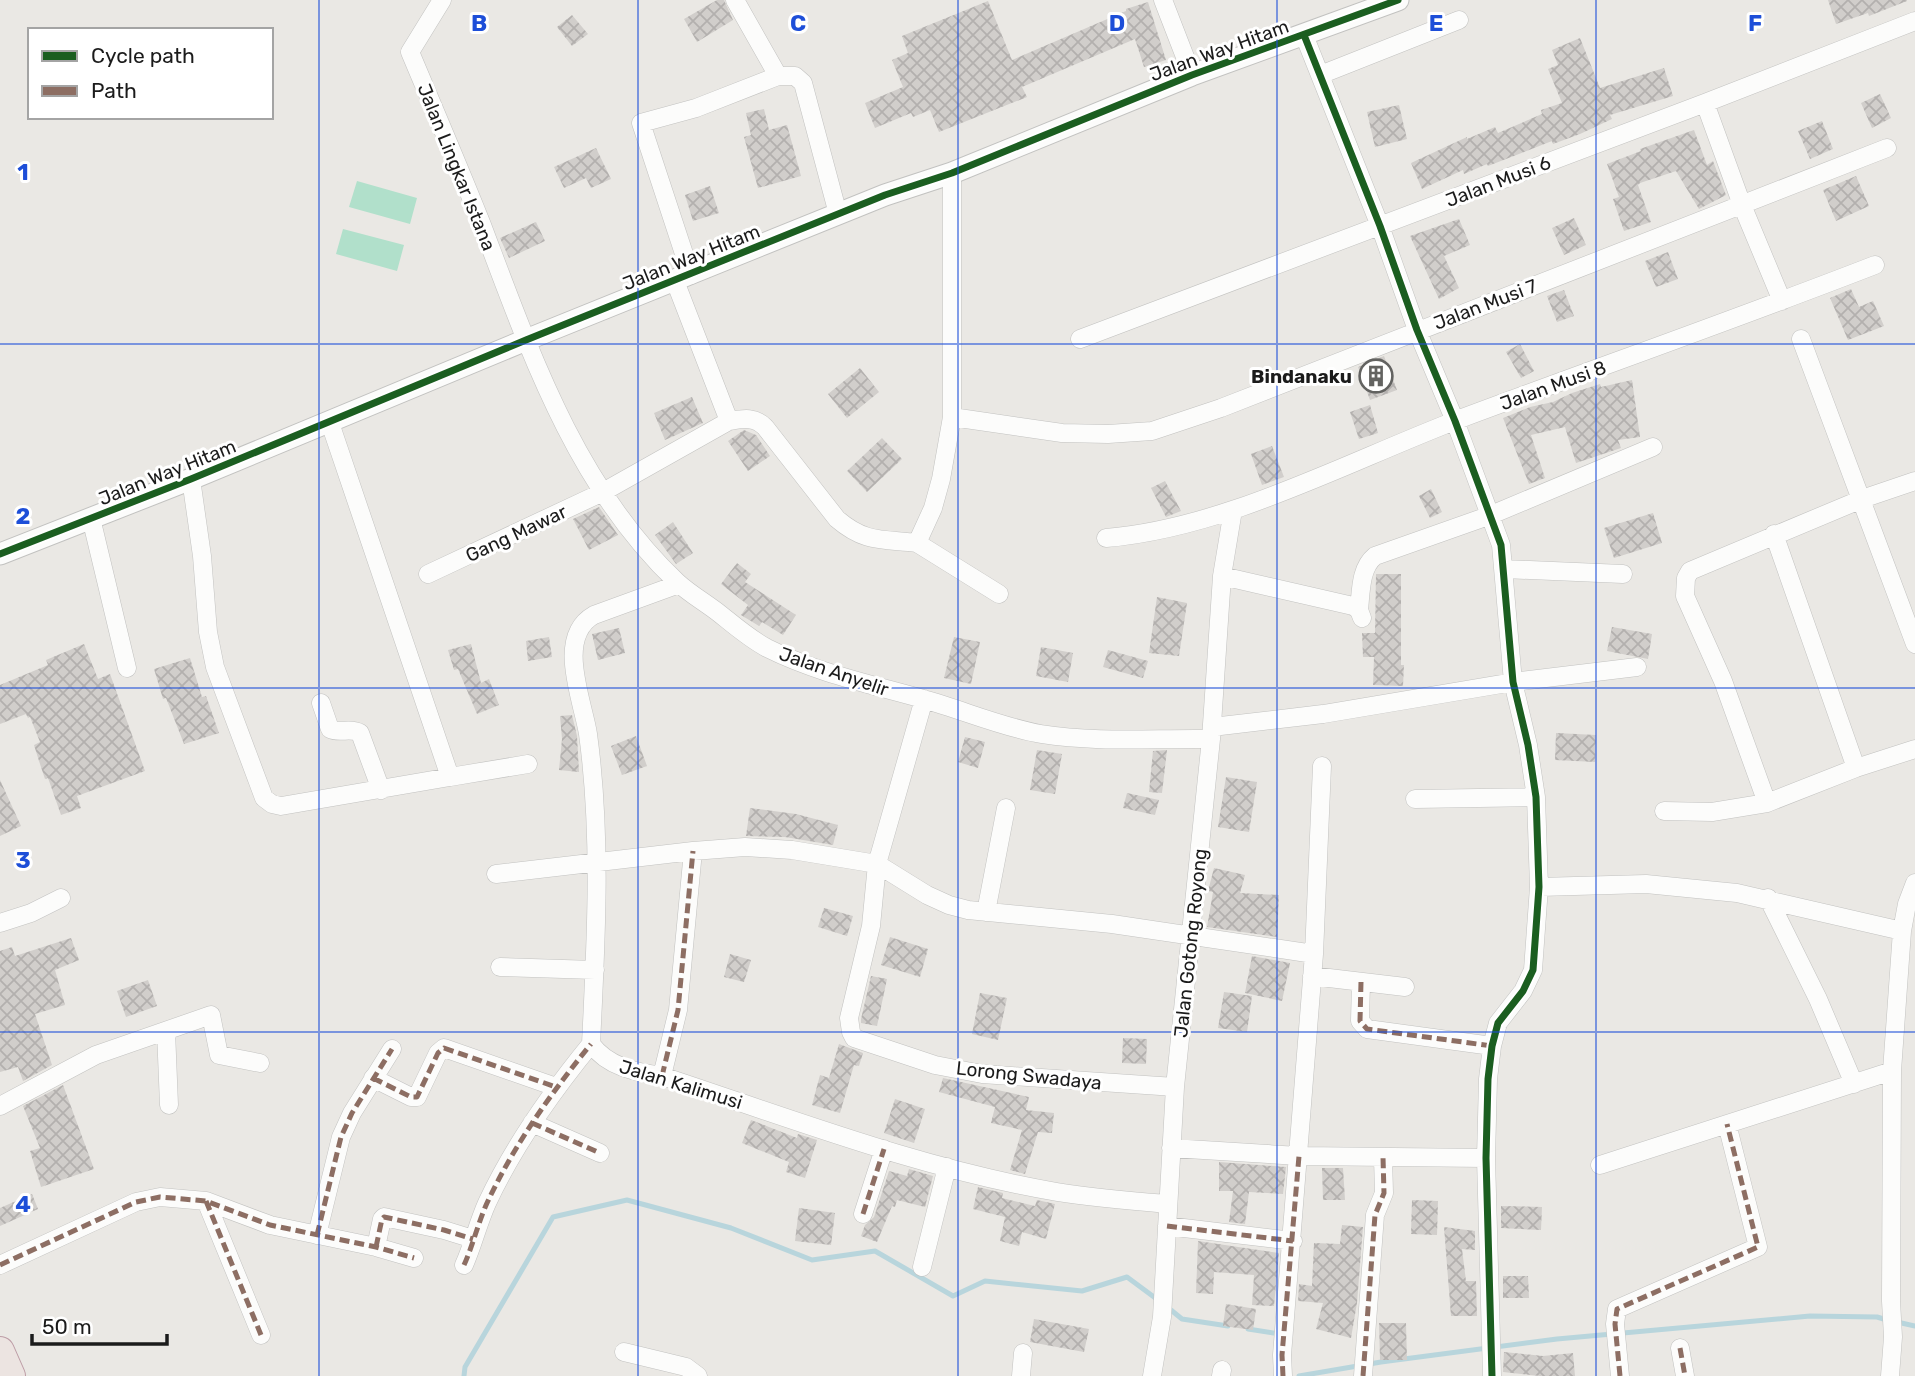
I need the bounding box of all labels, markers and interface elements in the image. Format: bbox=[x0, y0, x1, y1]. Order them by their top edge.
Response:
text: B bbox=[471, 9, 487, 37]
text: C bbox=[790, 9, 806, 37]
text: D bbox=[1109, 9, 1125, 37]
text: E bbox=[1429, 9, 1443, 37]
text: F bbox=[1748, 9, 1762, 37]
street label: Jalan Way Hitam bbox=[1147, 15, 1292, 86]
legend bbox=[28, 28, 273, 119]
text: Cycle path bbox=[91, 43, 195, 68]
text: Path bbox=[91, 78, 137, 103]
street label: Jalan Lingkar Istana bbox=[412, 80, 501, 254]
street label: Jalan Musi 6 bbox=[1442, 151, 1554, 212]
text: 1 bbox=[17, 158, 29, 186]
street label: Jalan Way Hitam bbox=[619, 219, 763, 295]
street label: Jalan Musi 7 bbox=[1430, 274, 1540, 335]
street label: Jalan Musi 8 bbox=[1497, 356, 1609, 415]
building icon: Bindanaku bbox=[1357, 357, 1395, 395]
place label: Bindanaku bbox=[1251, 365, 1352, 388]
street label: Jalan Way Hitam bbox=[95, 434, 239, 510]
street label: Gang Mawar bbox=[462, 500, 571, 567]
text: 2 bbox=[16, 502, 30, 530]
street label: Jalan Anyelir bbox=[776, 642, 892, 701]
text: 3 bbox=[15, 846, 31, 874]
street label: Jalan Gotong Royong bbox=[1169, 847, 1212, 1039]
street label: Jalan Kalimusi bbox=[617, 1055, 745, 1114]
street label: Lorong Swadaya bbox=[955, 1056, 1103, 1095]
text: 4 bbox=[15, 1190, 31, 1218]
scale bar bbox=[32, 1302, 166, 1346]
text: 50 m bbox=[42, 1314, 92, 1339]

